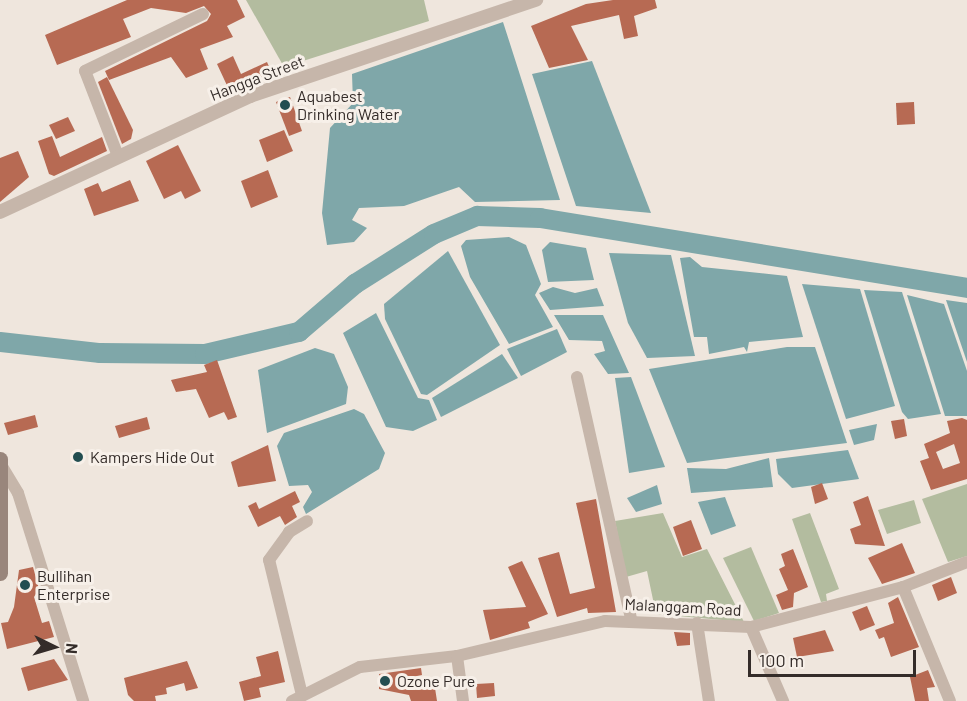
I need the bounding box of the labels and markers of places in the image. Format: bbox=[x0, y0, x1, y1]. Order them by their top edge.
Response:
place label: Aquabest Drinking Water bbox=[297, 86, 399, 124]
marker: Aquabest Drinking Water bbox=[278, 98, 292, 112]
place label: Kampers Hide Out bbox=[90, 447, 214, 467]
marker: Kampers Hide Out bbox=[71, 450, 85, 464]
place label: Bullihan Enterprise bbox=[37, 566, 110, 604]
marker: Bullihan Enterprise bbox=[18, 578, 32, 592]
place label: Ozone Pure bbox=[397, 671, 475, 691]
marker: Ozone Pure bbox=[378, 674, 392, 688]

